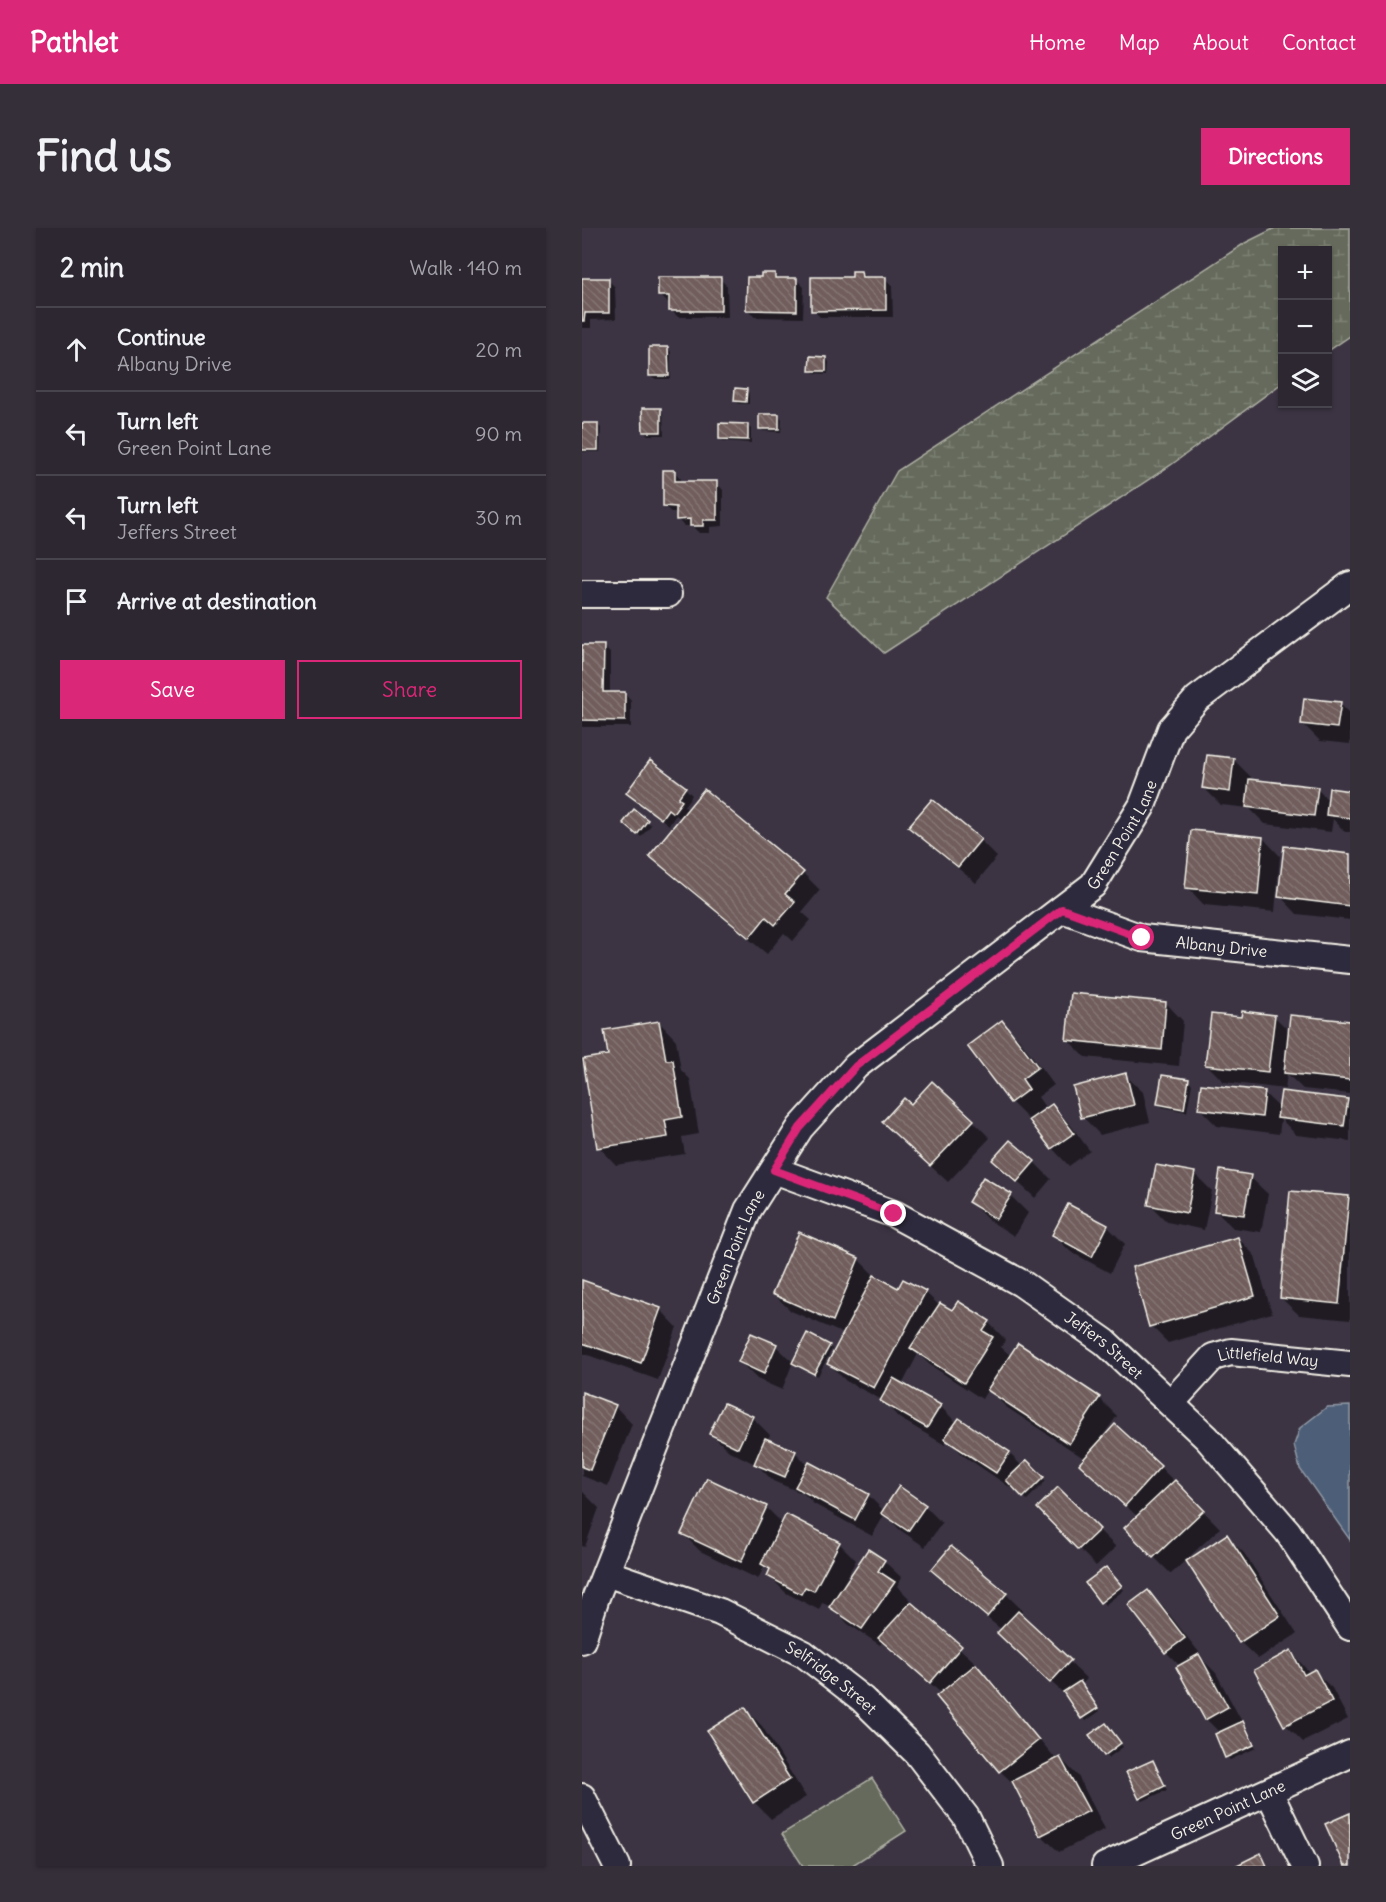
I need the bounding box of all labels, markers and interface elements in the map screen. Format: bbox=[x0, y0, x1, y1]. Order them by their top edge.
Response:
text: Pathlet bbox=[30, 24, 119, 60]
text: Home bbox=[1029, 29, 1086, 56]
text: Map bbox=[1119, 29, 1160, 56]
text: About bbox=[1193, 29, 1249, 56]
text: Contact bbox=[1282, 29, 1356, 56]
button: Directions bbox=[1201, 128, 1350, 185]
text: Find us bbox=[36, 130, 172, 182]
map controls bbox=[1278, 246, 1332, 408]
button: + bbox=[1278, 246, 1332, 300]
text: 2 min bbox=[60, 251, 124, 284]
text: Walk · 140 m bbox=[409, 255, 522, 280]
button: − bbox=[1278, 300, 1332, 354]
text: Continue bbox=[117, 323, 206, 351]
icon: ahead bbox=[60, 333, 93, 366]
text: 20 m bbox=[476, 337, 522, 362]
text: Albany Drive bbox=[117, 351, 232, 376]
button: layers bbox=[1278, 354, 1332, 408]
text: Turn left bbox=[117, 407, 198, 435]
icon: left bbox=[60, 417, 93, 450]
text: 90 m bbox=[475, 421, 522, 446]
text: Green Point Lane bbox=[117, 435, 272, 460]
text: Turn left bbox=[117, 491, 198, 519]
icon: left bbox=[60, 501, 93, 534]
text: 30 m bbox=[475, 505, 522, 530]
text: Jeffers Street bbox=[117, 519, 237, 544]
icon: arrive bbox=[60, 585, 93, 618]
text: Arrive at destination bbox=[117, 587, 317, 615]
button: Save bbox=[60, 660, 285, 719]
button: Share bbox=[297, 660, 522, 719]
street label: Green Point Lane bbox=[1083, 777, 1161, 893]
route start bbox=[1128, 924, 1154, 950]
street label: Albany Drive bbox=[1175, 932, 1268, 961]
street label: Green Point Lane bbox=[702, 1185, 769, 1308]
route end bbox=[880, 1200, 906, 1226]
street label: Jeffers Street bbox=[1061, 1307, 1148, 1383]
street label: Littlefield Way bbox=[1215, 1342, 1319, 1371]
street label: Selfridge Street bbox=[782, 1636, 882, 1719]
street label: Green Point Lane bbox=[1167, 1775, 1288, 1845]

